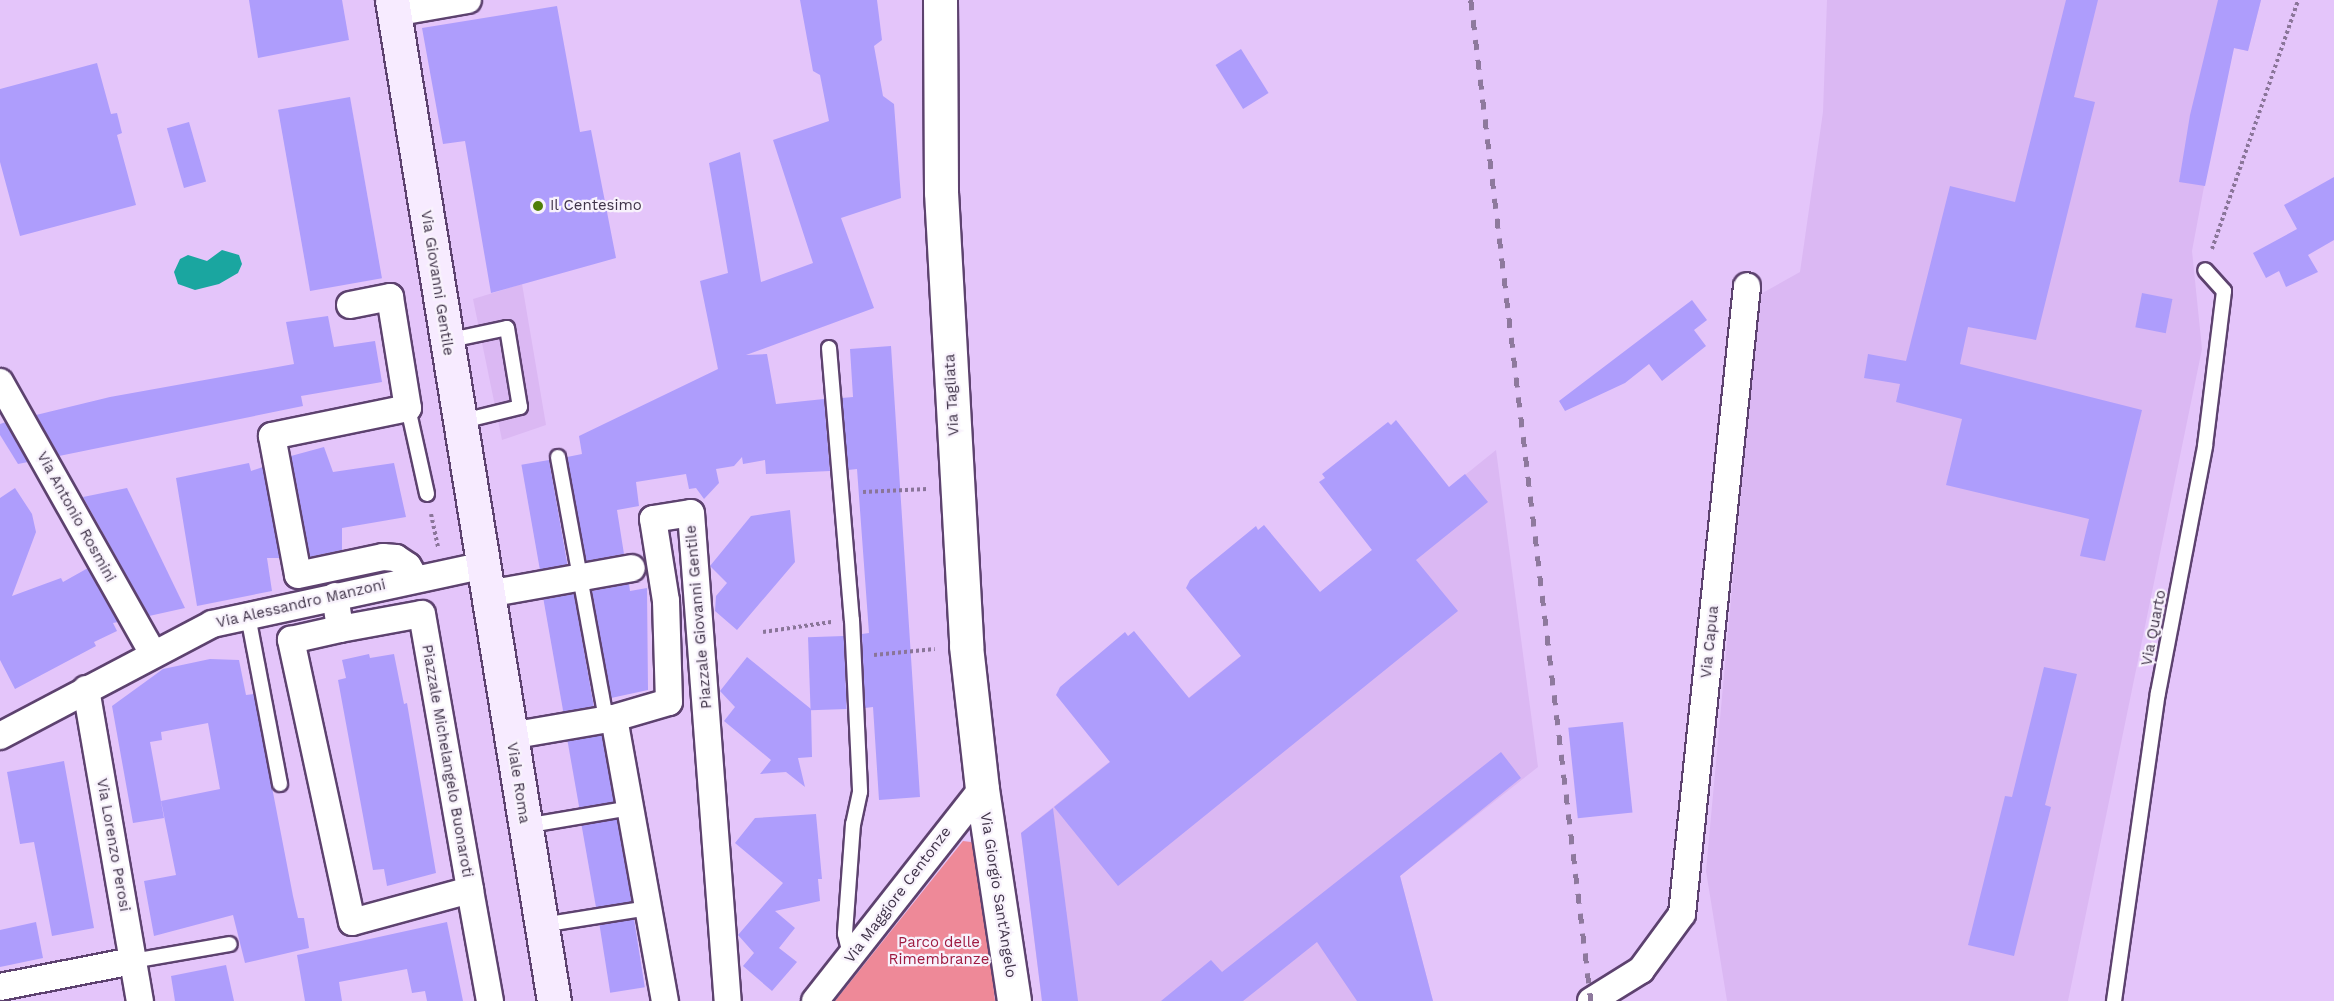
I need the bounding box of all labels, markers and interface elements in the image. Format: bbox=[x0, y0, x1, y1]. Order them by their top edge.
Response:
place label: Il Centesimo bbox=[550, 197, 642, 215]
marker: Il Centesimo bbox=[531, 199, 545, 213]
street label: Via Giovanni Gentile bbox=[417, 209, 457, 357]
street label: Via Tagliata bbox=[941, 353, 963, 437]
street label: Via Antonio Rosmini bbox=[32, 448, 120, 586]
street label: Piazzale Giovanni Gentile bbox=[682, 524, 716, 710]
street label: Via Alessandro Manzoni bbox=[214, 576, 388, 632]
street label: Via Quarto bbox=[2138, 588, 2170, 668]
street label: Via Capua bbox=[1697, 605, 1723, 679]
street label: Piazzale Michelangelo Buonaroti bbox=[418, 643, 476, 879]
street label: Viale Roma bbox=[503, 741, 533, 825]
street label: Via Lorenzo Perosi bbox=[92, 777, 134, 913]
street label: Via Giorgio Sant'Angelo bbox=[976, 811, 1020, 979]
street label: Via Maggiore Centonze bbox=[841, 823, 955, 967]
park label: Parco delle Rimembranze bbox=[889, 933, 989, 968]

